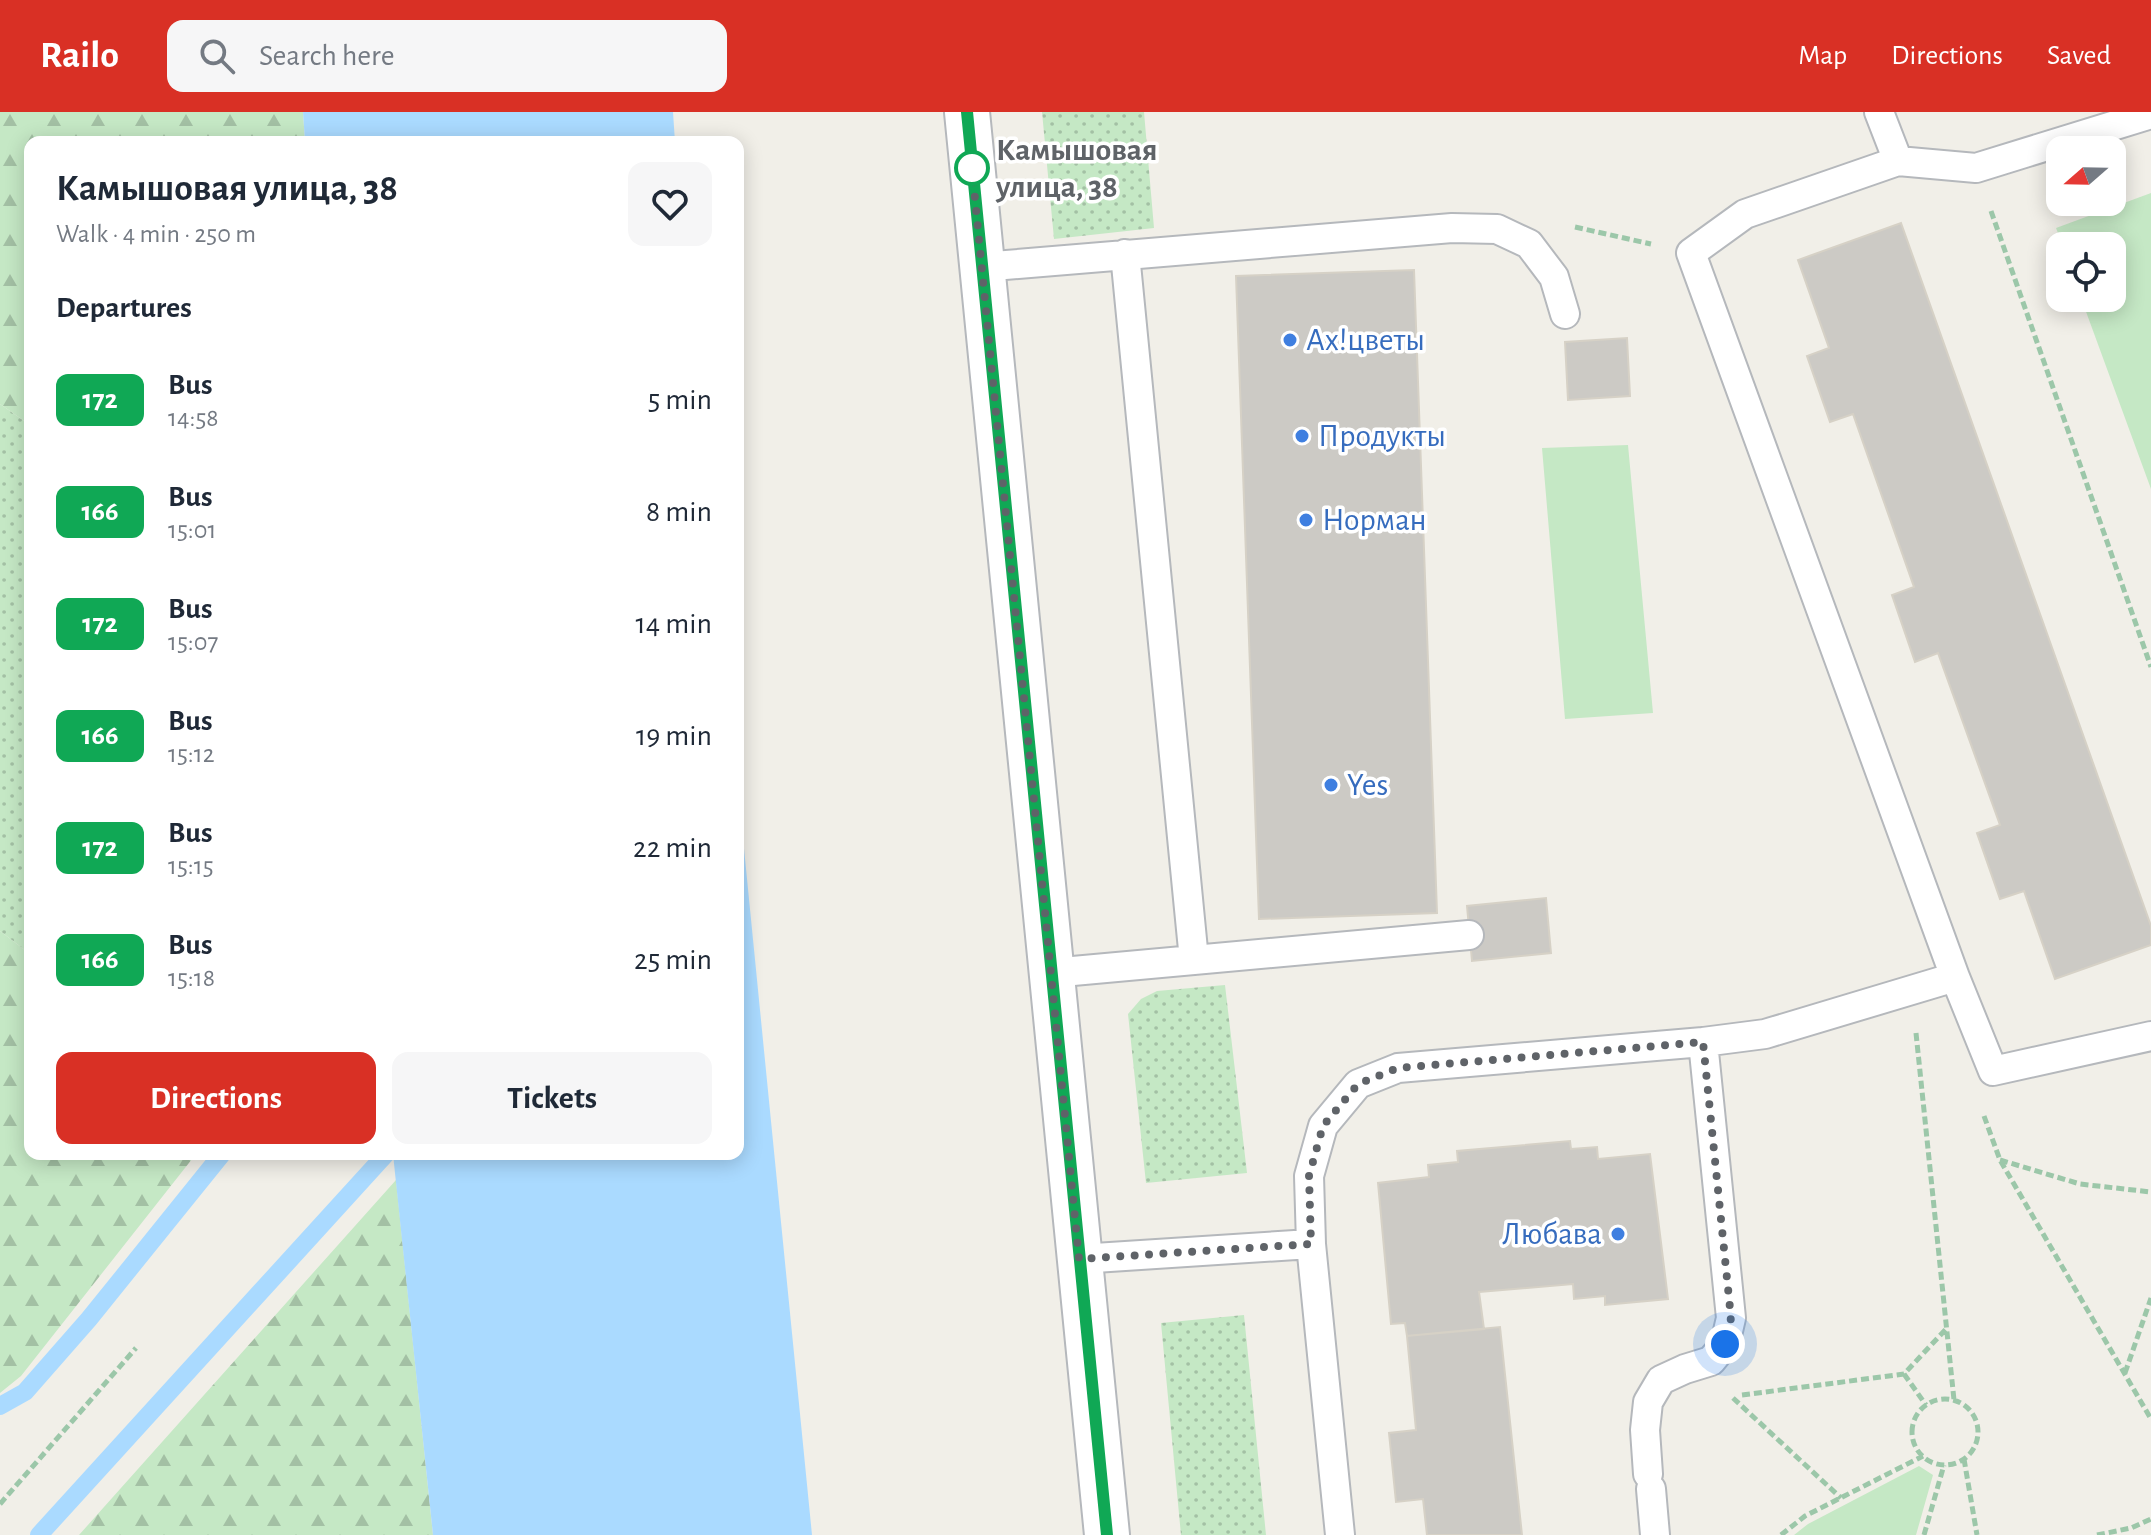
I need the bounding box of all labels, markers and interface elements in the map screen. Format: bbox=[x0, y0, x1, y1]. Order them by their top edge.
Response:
search box bbox=[167, 20, 727, 92]
icon: search bbox=[195, 34, 239, 78]
text: Railo bbox=[40, 37, 119, 75]
text: Search here bbox=[259, 41, 395, 71]
text: Map bbox=[1798, 42, 1847, 70]
text: Directions bbox=[1891, 42, 2003, 70]
text: Saved bbox=[2047, 42, 2111, 70]
place label: Камышовая улица, 38 bbox=[995, 134, 1157, 203]
north arrow bbox=[2046, 136, 2126, 216]
map controls bbox=[2046, 136, 2126, 312]
marker: Камышовая улица, 38 bbox=[955, 151, 989, 185]
button: heart bbox=[628, 162, 712, 246]
text: Камышовая улица, 38 bbox=[56, 170, 398, 208]
text: Walk · 4 min · 250 m bbox=[56, 221, 256, 247]
button: locate bbox=[2046, 232, 2126, 312]
text: Departures bbox=[56, 293, 192, 323]
place label: Ах!цветы bbox=[1306, 324, 1425, 356]
marker: Ах!цветы bbox=[1281, 331, 1299, 349]
text: Bus bbox=[168, 370, 213, 400]
text: 5 min bbox=[648, 385, 712, 415]
text: 172 bbox=[82, 386, 118, 414]
text: 14:58 bbox=[168, 405, 219, 431]
place label: Продукты bbox=[1318, 420, 1446, 452]
marker: Продукты bbox=[1293, 427, 1311, 445]
text: Bus bbox=[168, 482, 213, 512]
text: 8 min bbox=[646, 497, 712, 527]
text: 166 bbox=[81, 498, 119, 526]
place label: Норман bbox=[1322, 504, 1427, 536]
marker: Норман bbox=[1297, 511, 1315, 529]
text: 15:01 bbox=[168, 517, 216, 543]
text: Bus bbox=[168, 594, 213, 624]
text: 14 min bbox=[636, 609, 712, 639]
text: 172 bbox=[82, 610, 118, 638]
text: 15:07 bbox=[168, 629, 218, 655]
text: Bus bbox=[168, 706, 213, 736]
text: 19 min bbox=[636, 721, 712, 751]
text: 166 bbox=[81, 722, 119, 750]
text: 15:12 bbox=[168, 741, 215, 767]
place label: Yes bbox=[1347, 769, 1388, 801]
marker: Yes bbox=[1322, 776, 1340, 794]
text: Bus bbox=[168, 818, 213, 848]
text: 22 min bbox=[633, 833, 712, 863]
text: 172 bbox=[82, 834, 118, 862]
text: 15:15 bbox=[168, 853, 214, 879]
text: Bus bbox=[168, 930, 213, 960]
text: 25 min bbox=[634, 945, 712, 975]
text: 166 bbox=[81, 946, 119, 974]
text: 15:18 bbox=[168, 965, 215, 991]
button: Directions bbox=[56, 1052, 376, 1144]
button: Tickets bbox=[392, 1052, 712, 1144]
place label: Любава bbox=[1502, 1218, 1602, 1250]
marker: Любава bbox=[1609, 1225, 1627, 1243]
your location bbox=[1705, 1324, 1745, 1364]

